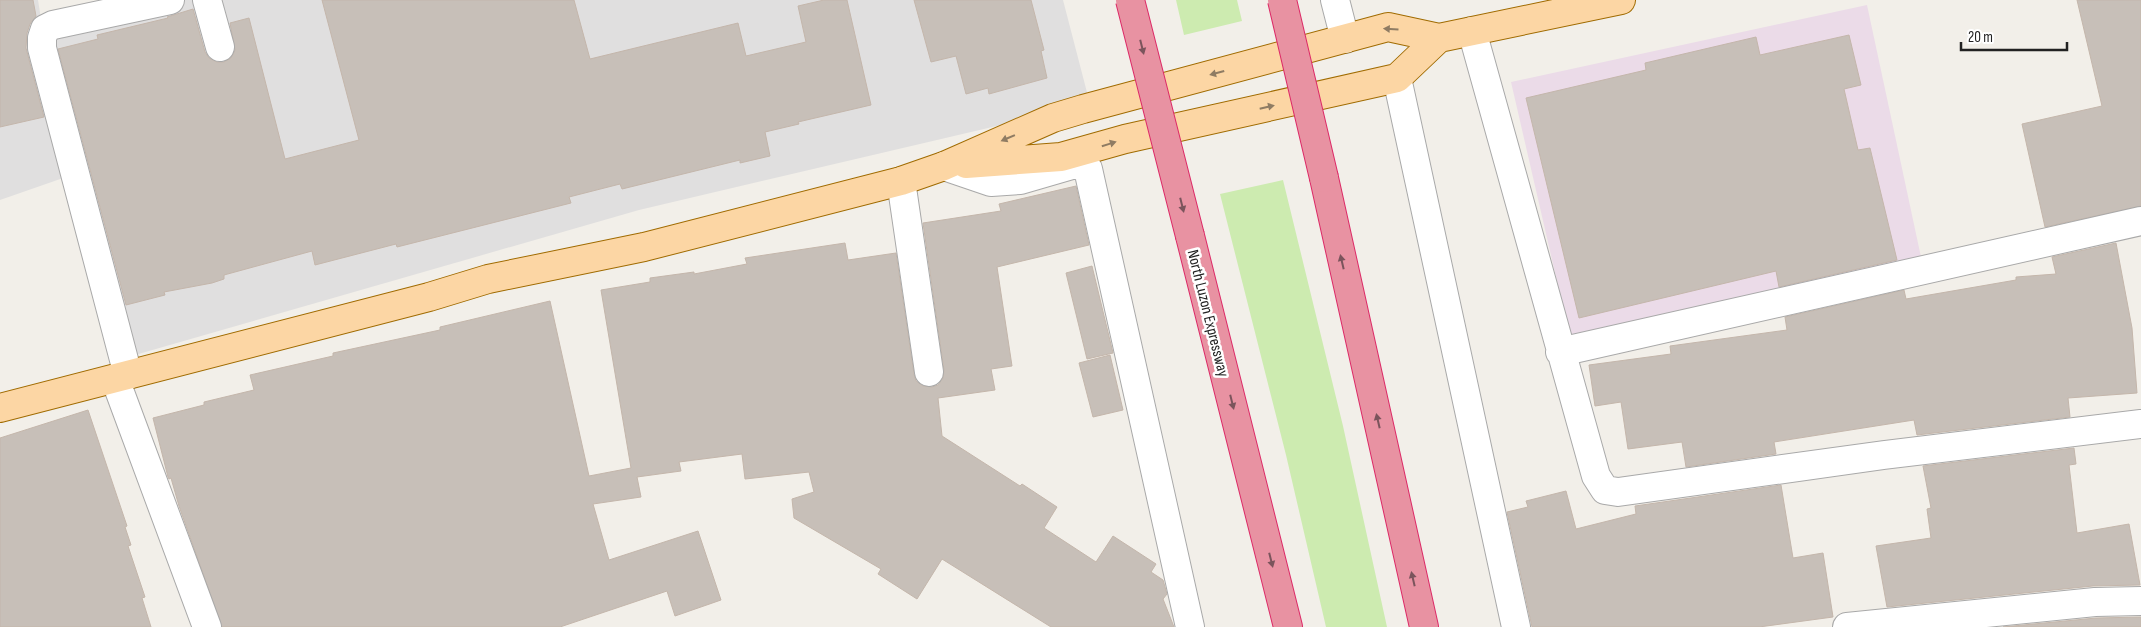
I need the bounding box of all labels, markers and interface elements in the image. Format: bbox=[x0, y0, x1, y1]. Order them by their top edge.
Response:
scale bar bbox=[1961, 20, 2067, 52]
one-way arrow bbox=[1382, 25, 1398, 33]
text: 20 m bbox=[1968, 28, 1993, 47]
one-way arrow bbox=[1138, 40, 1146, 55]
one-way arrow bbox=[1210, 70, 1225, 78]
one-way arrow bbox=[1259, 103, 1274, 111]
one-way arrow bbox=[1001, 134, 1015, 142]
one-way arrow bbox=[1101, 140, 1116, 148]
one-way arrow bbox=[1178, 197, 1186, 212]
street label: North Luzon Expressway bbox=[1183, 248, 1233, 379]
one-way arrow bbox=[1338, 254, 1346, 270]
one-way arrow bbox=[1228, 395, 1236, 410]
one-way arrow bbox=[1374, 413, 1382, 428]
one-way arrow bbox=[1267, 552, 1275, 567]
one-way arrow bbox=[1409, 572, 1417, 587]

